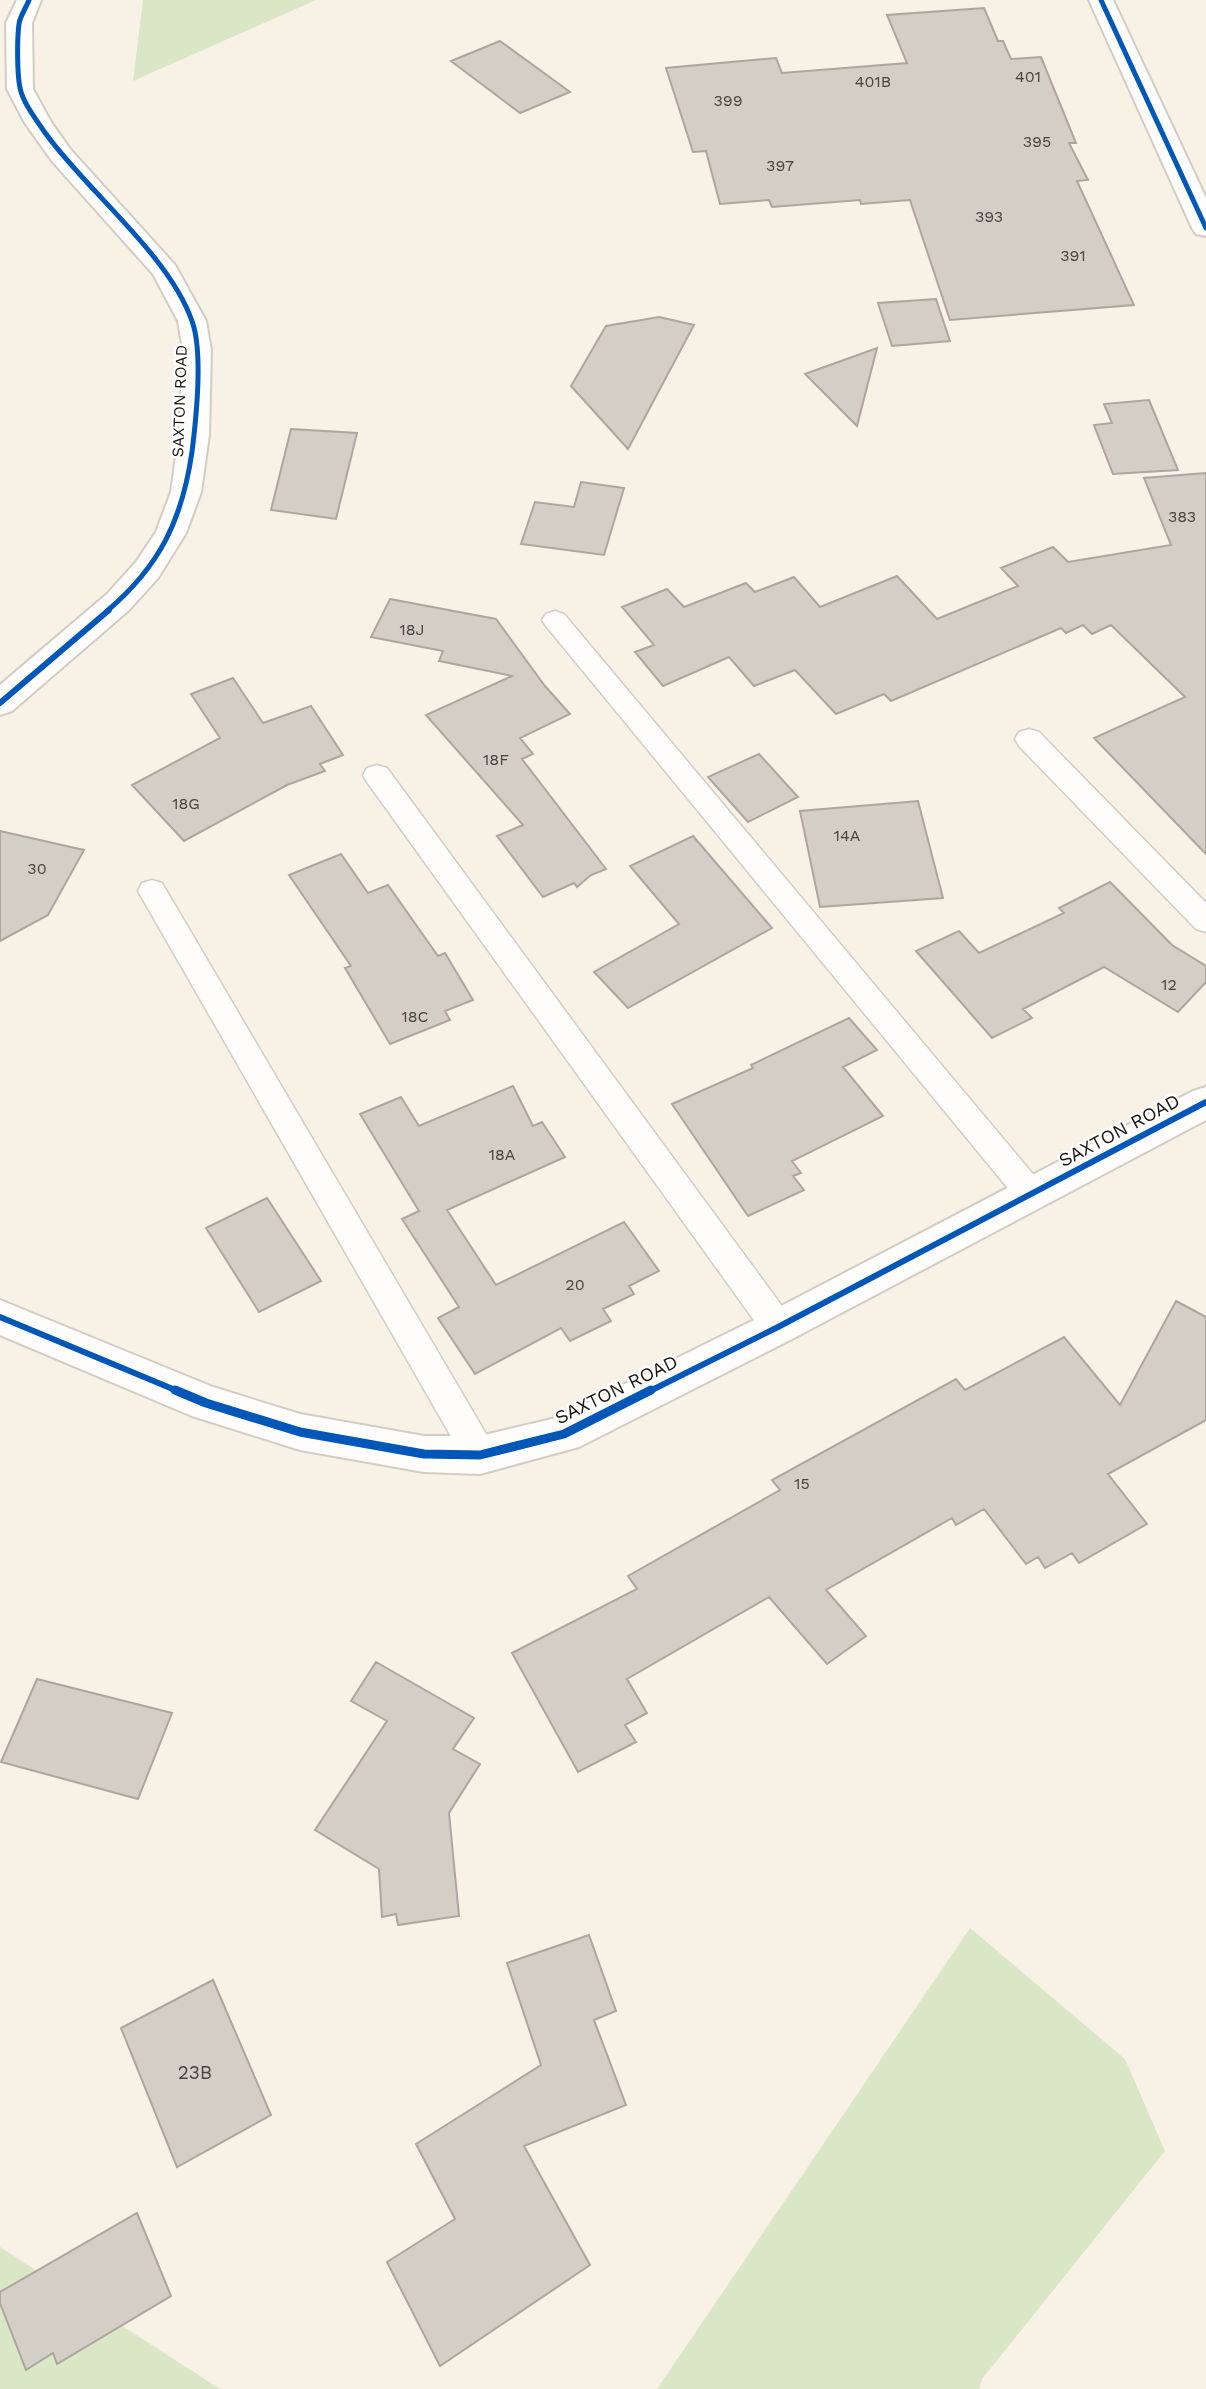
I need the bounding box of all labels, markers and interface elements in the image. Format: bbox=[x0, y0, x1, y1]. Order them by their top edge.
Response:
house number: 401 bbox=[1015, 67, 1041, 86]
house number: 401B bbox=[855, 72, 891, 91]
house number: 399 bbox=[713, 91, 743, 110]
house number: 395 bbox=[1023, 132, 1051, 151]
house number: 397 bbox=[766, 156, 794, 175]
house number: 393 bbox=[975, 207, 1003, 226]
house number: 391 bbox=[1060, 246, 1086, 265]
street label: SAXTON ROAD bbox=[168, 344, 191, 458]
house number: 383 bbox=[1168, 507, 1196, 526]
house number: 18J bbox=[399, 620, 425, 639]
house number: 18F bbox=[483, 750, 509, 769]
house number: 18G bbox=[172, 794, 200, 813]
house number: 14A bbox=[834, 826, 861, 845]
house number: 30 bbox=[27, 859, 47, 878]
house number: 12 bbox=[1161, 975, 1177, 994]
house number: 18C bbox=[401, 1007, 429, 1026]
street label: SAXTON ROAD bbox=[1055, 1089, 1184, 1172]
house number: 18A bbox=[489, 1145, 516, 1164]
house number: 20 bbox=[565, 1275, 585, 1294]
street label: SAXTON ROAD bbox=[551, 1350, 681, 1429]
house number: 15 bbox=[794, 1474, 810, 1493]
house number: 23B bbox=[178, 2061, 212, 2084]

